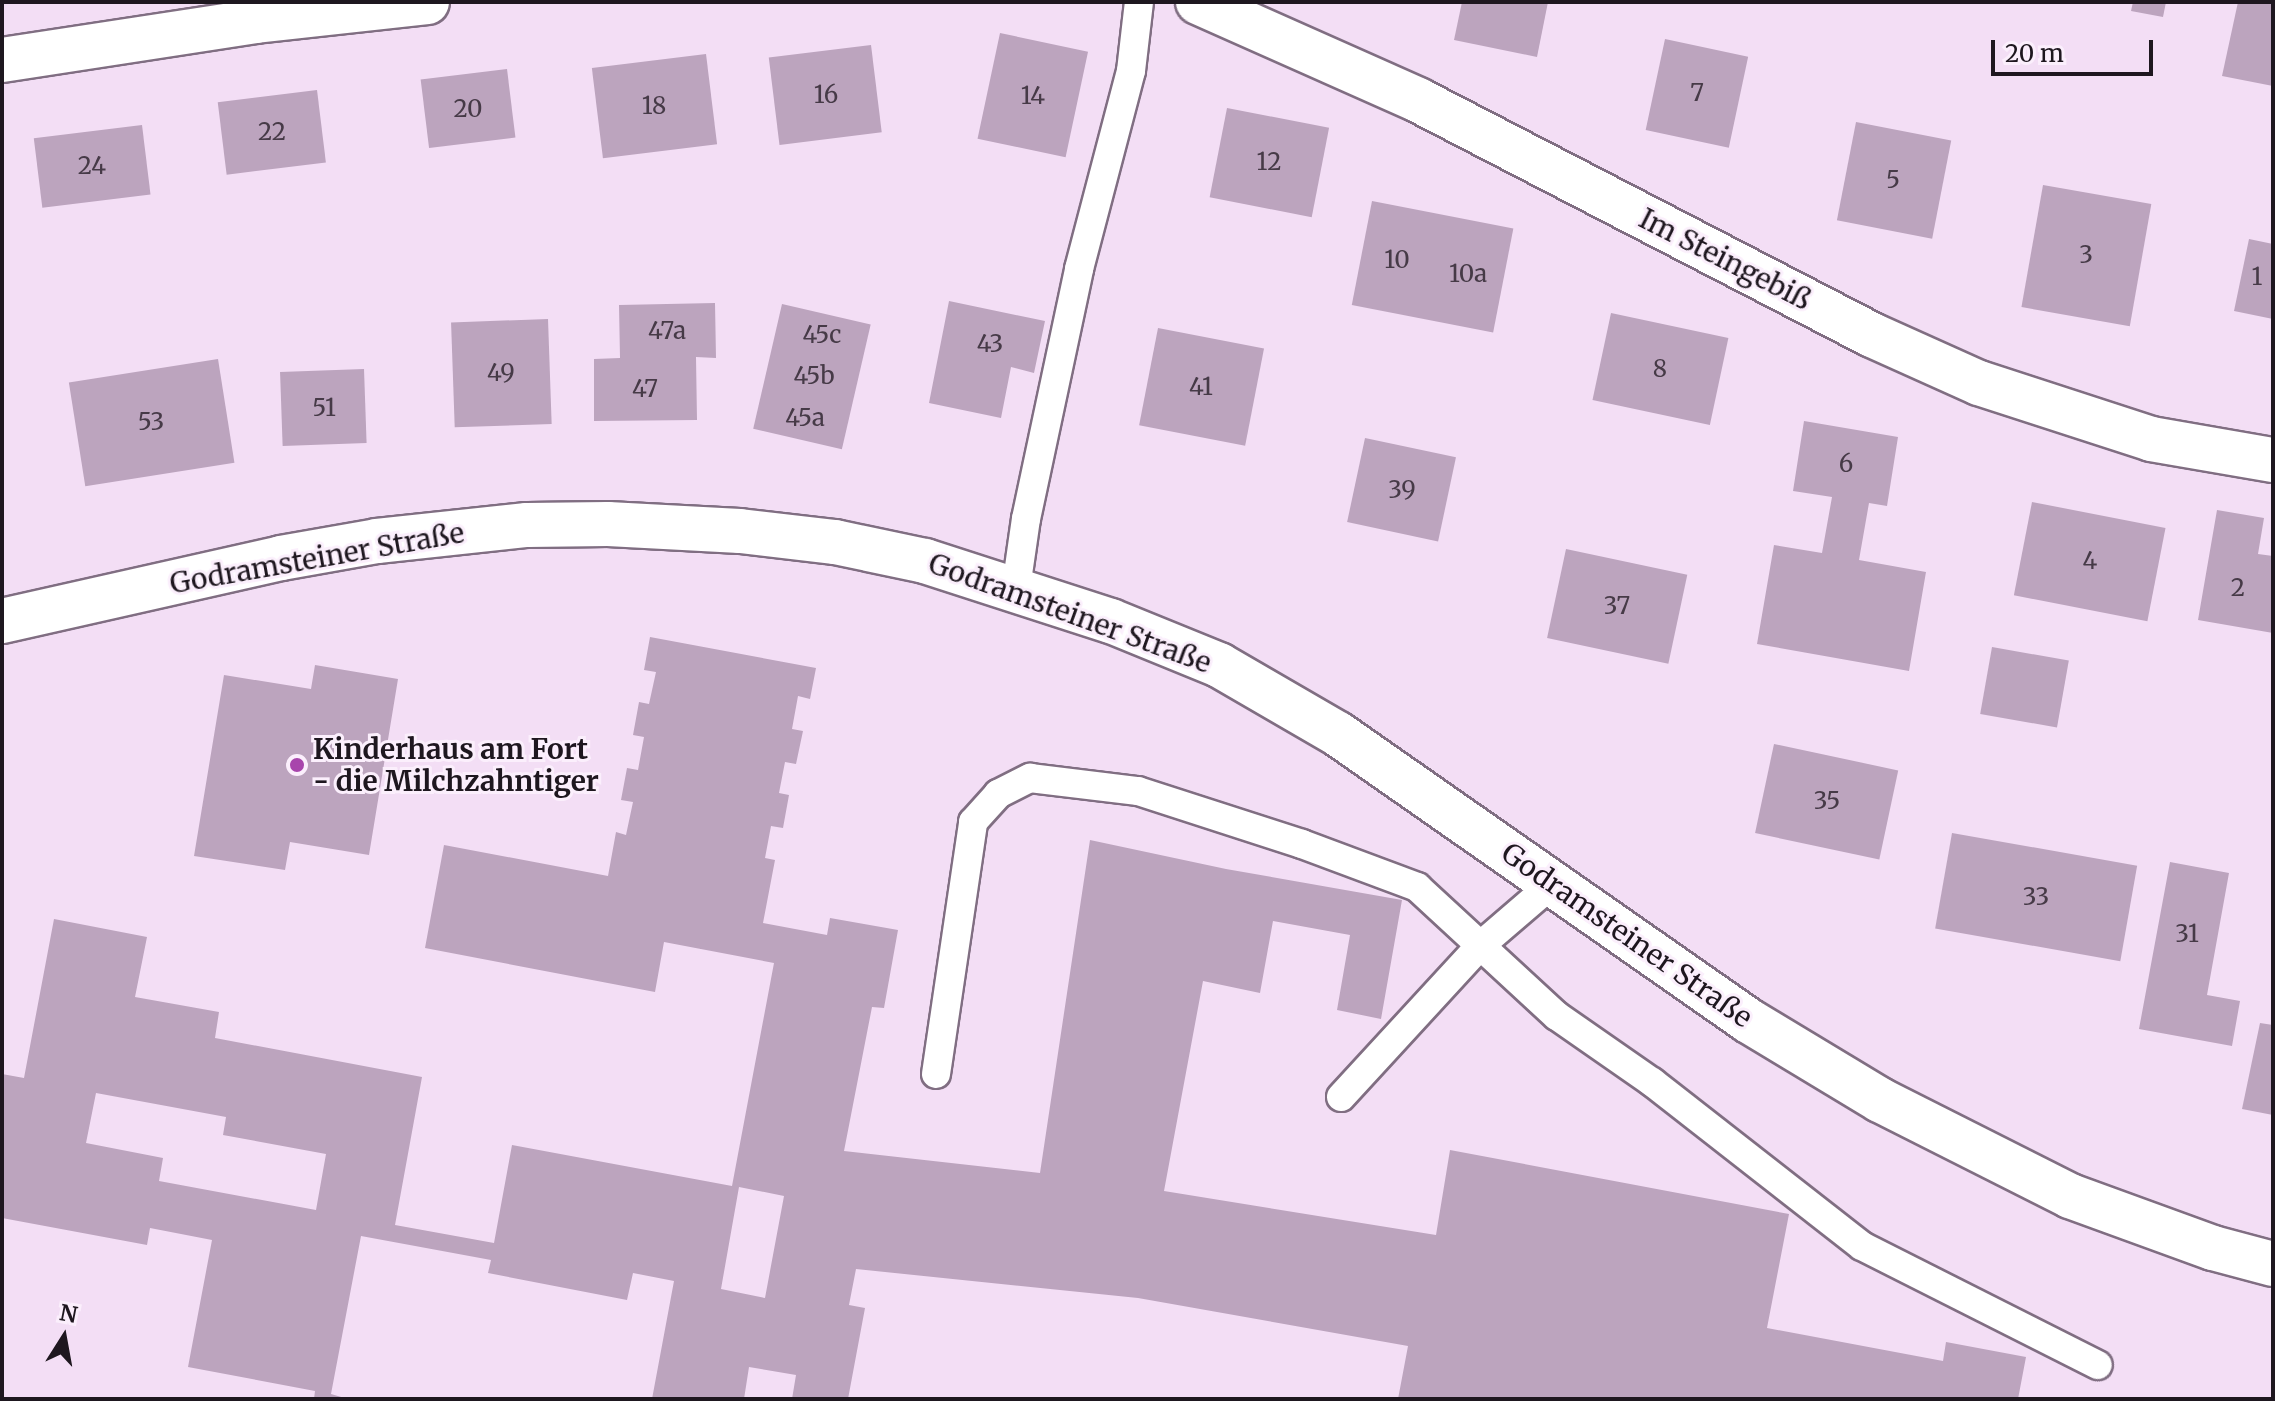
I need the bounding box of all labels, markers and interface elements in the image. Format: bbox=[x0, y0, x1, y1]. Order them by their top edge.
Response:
scale bar bbox=[1995, 24, 2157, 74]
text: 20 m bbox=[2005, 38, 2064, 69]
house number: 7 bbox=[1690, 79, 1704, 107]
house number: 16 bbox=[814, 81, 838, 109]
house number: 14 bbox=[1021, 82, 1045, 110]
house number: 18 bbox=[642, 92, 666, 120]
house number: 20 bbox=[453, 95, 483, 123]
house number: 22 bbox=[258, 118, 286, 146]
house number: 12 bbox=[1257, 148, 1281, 176]
house number: 24 bbox=[78, 152, 106, 180]
house number: 5 bbox=[1886, 166, 1900, 194]
street label: Im Steingebiß bbox=[1634, 201, 1816, 317]
house number: 3 bbox=[2079, 241, 2093, 269]
house number: 10 bbox=[1384, 246, 1410, 274]
house number: 10a bbox=[1449, 260, 1487, 288]
house number: 1 bbox=[2252, 263, 2262, 291]
house number: 47a bbox=[648, 317, 686, 345]
house number: 45c bbox=[803, 321, 841, 349]
house number: 43 bbox=[977, 330, 1003, 358]
house number: 8 bbox=[1653, 355, 1667, 383]
house number: 49 bbox=[487, 359, 515, 387]
house number: 45b bbox=[793, 362, 835, 390]
house number: 41 bbox=[1189, 373, 1213, 401]
house number: 47 bbox=[632, 375, 658, 403]
house number: 51 bbox=[312, 394, 336, 422]
house number: 45a bbox=[785, 404, 825, 432]
house number: 53 bbox=[138, 408, 164, 436]
house number: 6 bbox=[1839, 450, 1853, 478]
house number: 39 bbox=[1388, 476, 1416, 504]
street label: Godramsteiner Straße bbox=[167, 516, 467, 600]
street label: Godramsteiner Straße bbox=[924, 546, 1216, 680]
house number: 4 bbox=[2083, 547, 2097, 575]
house number: 2 bbox=[2231, 574, 2245, 602]
house number: 37 bbox=[1604, 592, 1630, 620]
place label: Kinderhaus am Fort - die Milchzahntiger bbox=[313, 732, 599, 798]
marker: Kinderhaus am Fort - die Milchzahntiger bbox=[288, 756, 306, 774]
house number: 35 bbox=[1814, 787, 1840, 815]
street label: Godramsteiner Straße bbox=[1495, 836, 1759, 1034]
house number: 33 bbox=[2023, 883, 2049, 911]
house number: 31 bbox=[2175, 920, 2199, 948]
north arrow bbox=[24, 1297, 104, 1377]
text: N bbox=[57, 1298, 80, 1329]

